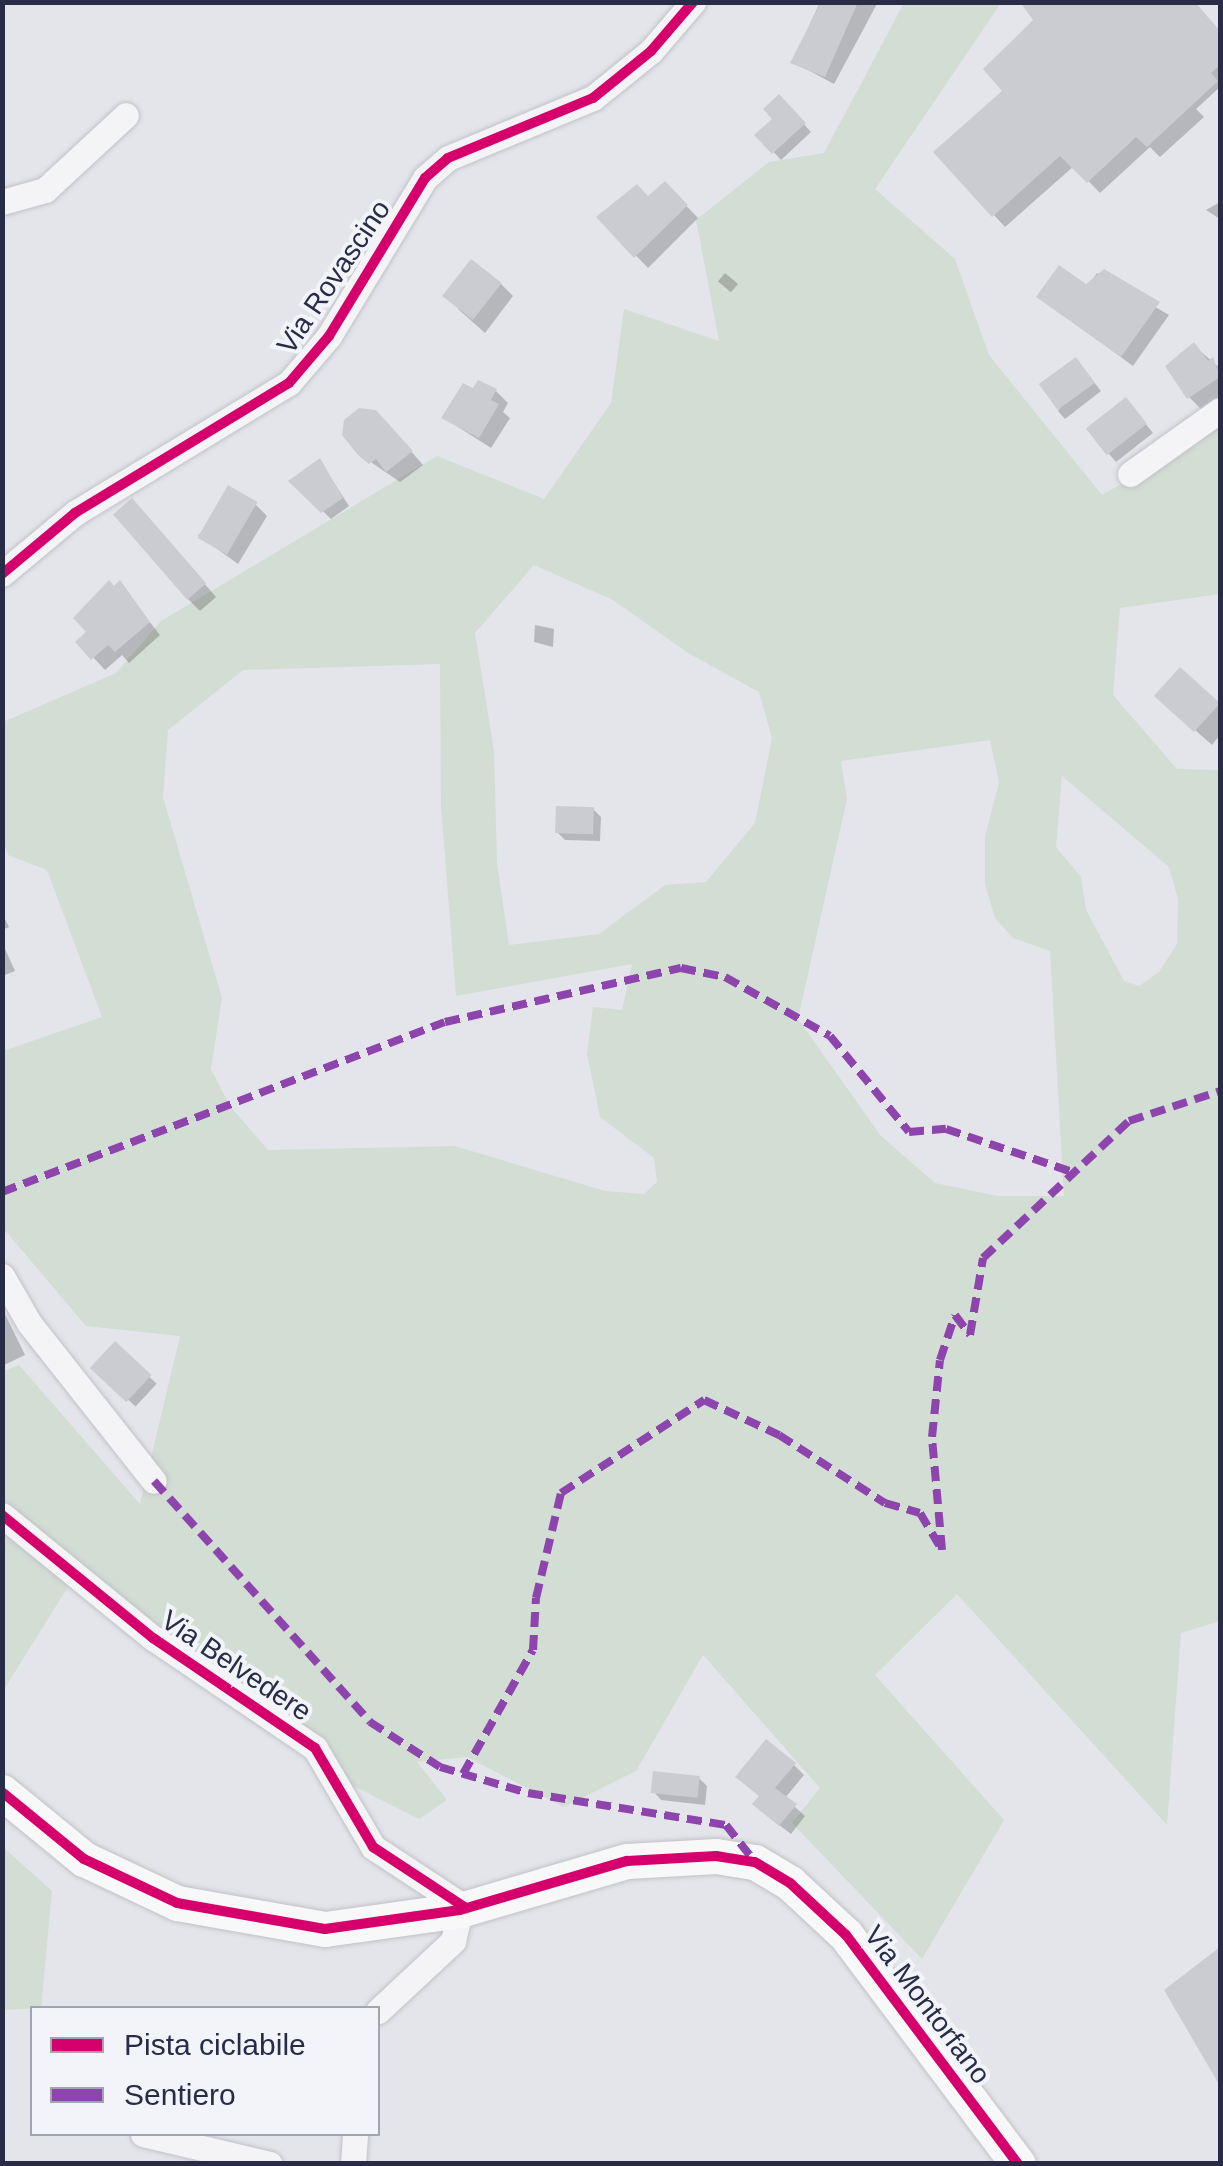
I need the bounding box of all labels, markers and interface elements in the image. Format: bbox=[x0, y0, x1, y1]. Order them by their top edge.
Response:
street label: Via Rovascino bbox=[270, 194, 398, 360]
street label: Via Belvedere bbox=[155, 1603, 317, 1729]
street label: Via Montorfano bbox=[857, 1919, 997, 2091]
legend bbox=[30, 2006, 380, 2136]
text: Pista ciclabile bbox=[124, 2028, 306, 2061]
text: Sentiero bbox=[124, 2078, 236, 2111]

